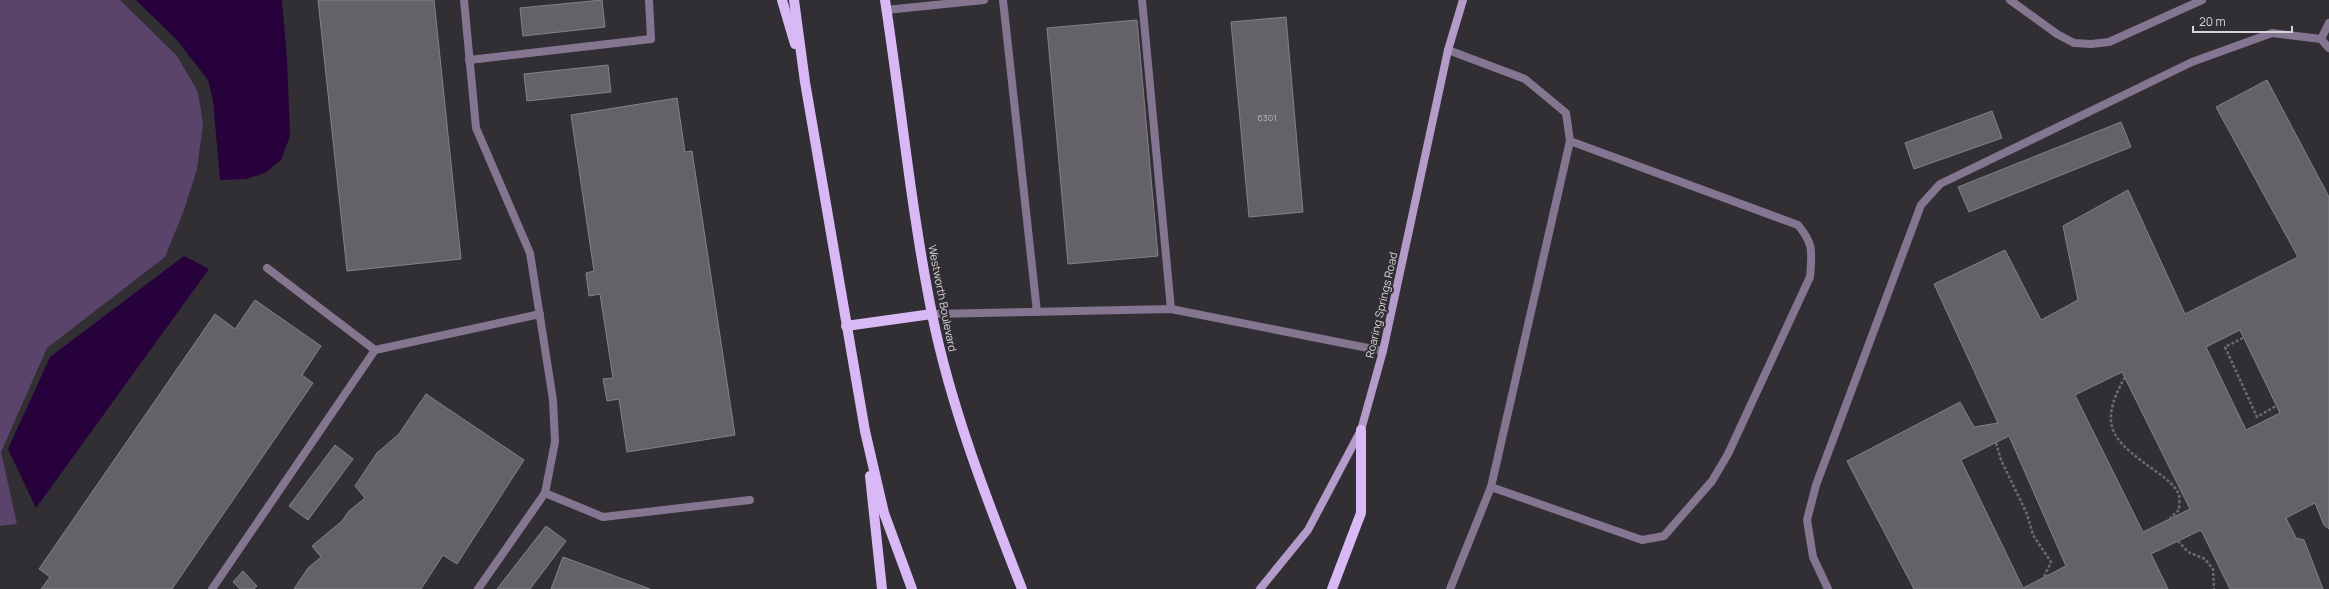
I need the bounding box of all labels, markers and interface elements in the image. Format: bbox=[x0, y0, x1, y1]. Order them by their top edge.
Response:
scale bar bbox=[2193, 8, 2292, 34]
text: 20 m bbox=[2199, 13, 2226, 30]
house number: 6301 bbox=[1257, 111, 1277, 124]
street label: Westworth Boulevard bbox=[925, 243, 961, 353]
street label: Roaring Springs Road bbox=[1362, 251, 1400, 359]

